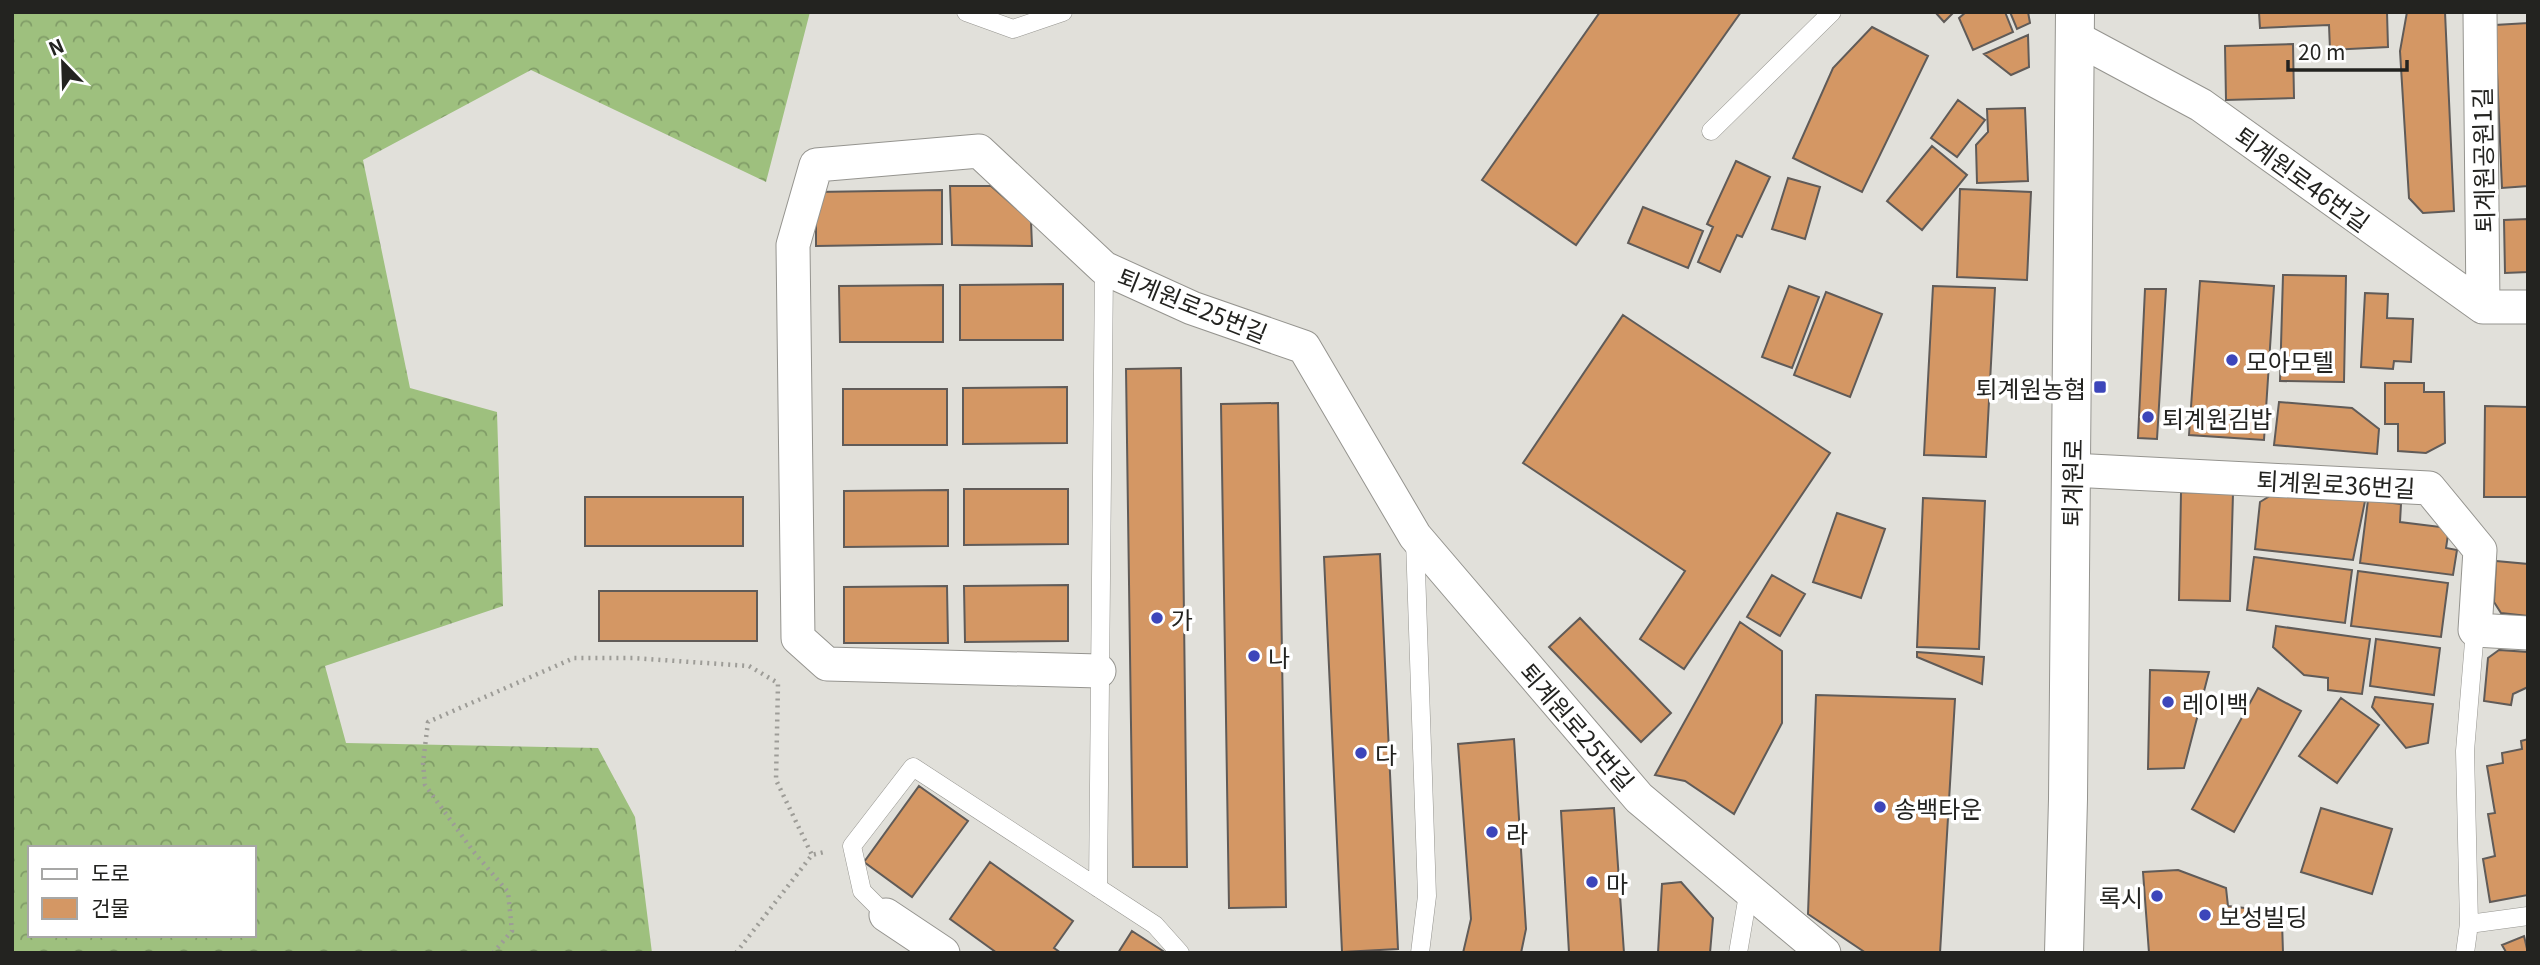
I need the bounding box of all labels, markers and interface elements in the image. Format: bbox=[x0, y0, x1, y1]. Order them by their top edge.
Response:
north arrow bbox=[28, 28, 98, 98]
scale bar bbox=[2288, 28, 2407, 72]
text: N bbox=[44, 31, 68, 61]
text: 20 m bbox=[2298, 36, 2345, 66]
street label: 퇴계원공원1길 bbox=[2463, 87, 2501, 233]
street label: 퇴계원로46번길 bbox=[2228, 117, 2378, 239]
street label: 퇴계원로25번길 bbox=[1113, 258, 1273, 350]
place label: 모아모텔 bbox=[2246, 343, 2334, 378]
marker: 모아모텔 bbox=[2224, 352, 2240, 368]
place label: 퇴계원농협 bbox=[1976, 370, 2086, 405]
marker: 퇴계원농협 bbox=[2092, 379, 2108, 395]
place label: 퇴계원김밥 bbox=[2162, 400, 2272, 435]
marker: 퇴계원김밥 bbox=[2140, 409, 2156, 425]
street label: 퇴계원로 bbox=[2053, 439, 2089, 527]
street label: 퇴계원로36번길 bbox=[2256, 461, 2416, 505]
place label: 가 bbox=[1171, 601, 1193, 636]
marker: 가 bbox=[1149, 610, 1165, 626]
place label: 나 bbox=[1268, 639, 1290, 674]
marker: 나 bbox=[1246, 648, 1262, 664]
street label: 퇴계원로25번길 bbox=[1513, 654, 1643, 798]
place label: 레이백 bbox=[2182, 685, 2248, 720]
marker: 레이백 bbox=[2160, 694, 2176, 710]
place label: 다 bbox=[1375, 736, 1397, 771]
marker: 다 bbox=[1353, 745, 1369, 761]
place label: 송백타운 bbox=[1894, 790, 1982, 825]
marker: 송백타운 bbox=[1872, 799, 1888, 815]
place label: 라 bbox=[1506, 815, 1528, 850]
marker: 라 bbox=[1484, 824, 1500, 840]
legend bbox=[28, 846, 256, 937]
text: 도로 bbox=[91, 857, 130, 887]
place label: 마 bbox=[1606, 865, 1628, 900]
marker: 마 bbox=[1584, 874, 1600, 890]
place label: 록시 bbox=[2099, 879, 2143, 914]
marker: 록시 bbox=[2149, 888, 2165, 904]
text: 건물 bbox=[91, 892, 130, 922]
place label: 보성빌딩 bbox=[2219, 898, 2307, 933]
marker: 보성빌딩 bbox=[2197, 907, 2213, 923]

